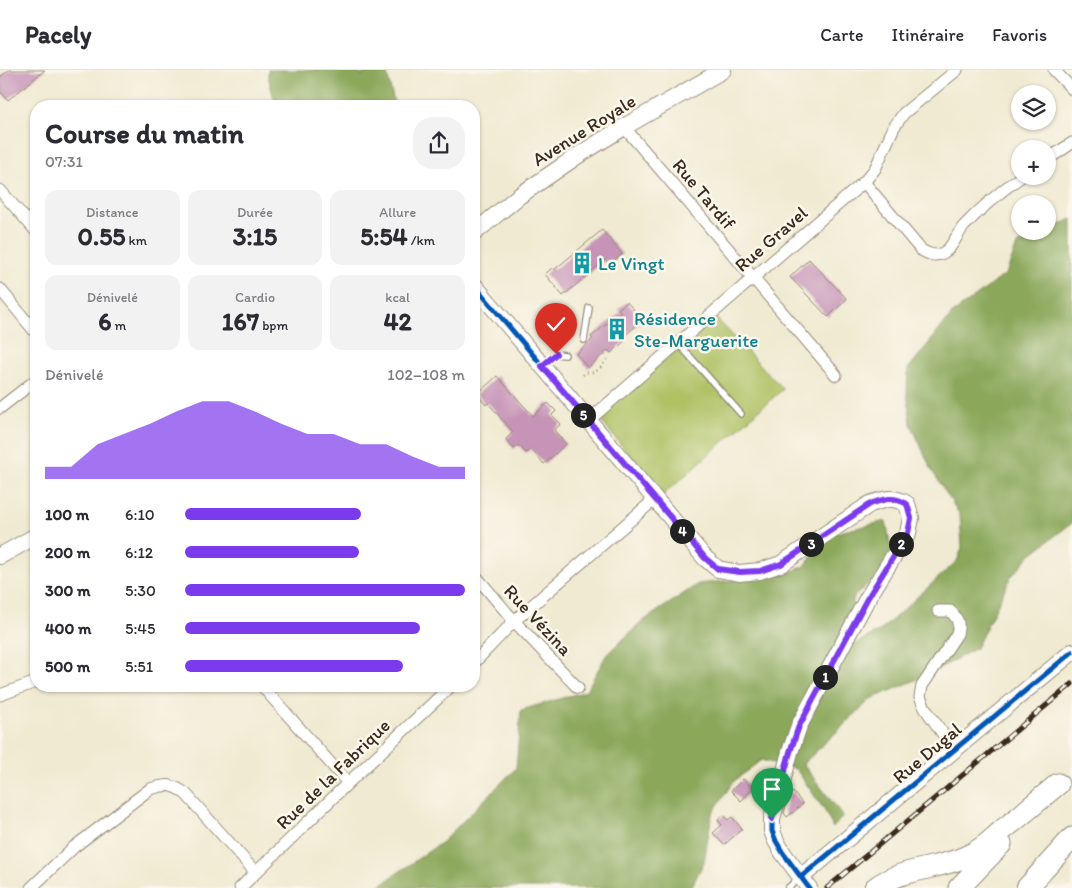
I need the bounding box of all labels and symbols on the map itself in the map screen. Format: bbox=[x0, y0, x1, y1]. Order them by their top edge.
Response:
street label: Avenue Royale bbox=[528, 89, 640, 171]
street label: Rue Tardif bbox=[668, 154, 741, 235]
street label: Rue Gravel bbox=[730, 201, 813, 277]
building icon: Le Vingt bbox=[569, 250, 595, 276]
place label: Le Vingt bbox=[598, 252, 665, 275]
pin bbox=[535, 303, 577, 354]
place label: Résidence Ste-Marguerite bbox=[634, 307, 758, 352]
building icon: Résidence Ste-Marguerite bbox=[604, 316, 630, 342]
pin: 5 bbox=[570, 402, 596, 428]
pin: 4 bbox=[670, 518, 694, 544]
pin: 3 bbox=[798, 532, 824, 556]
pin: 2 bbox=[888, 532, 914, 556]
street label: Rue Vézina bbox=[499, 580, 577, 660]
pin: 1 bbox=[812, 664, 838, 690]
street label: Rue de la Fabrique bbox=[271, 714, 395, 834]
street label: Rue Dugal bbox=[888, 717, 967, 788]
pin bbox=[751, 768, 793, 819]

